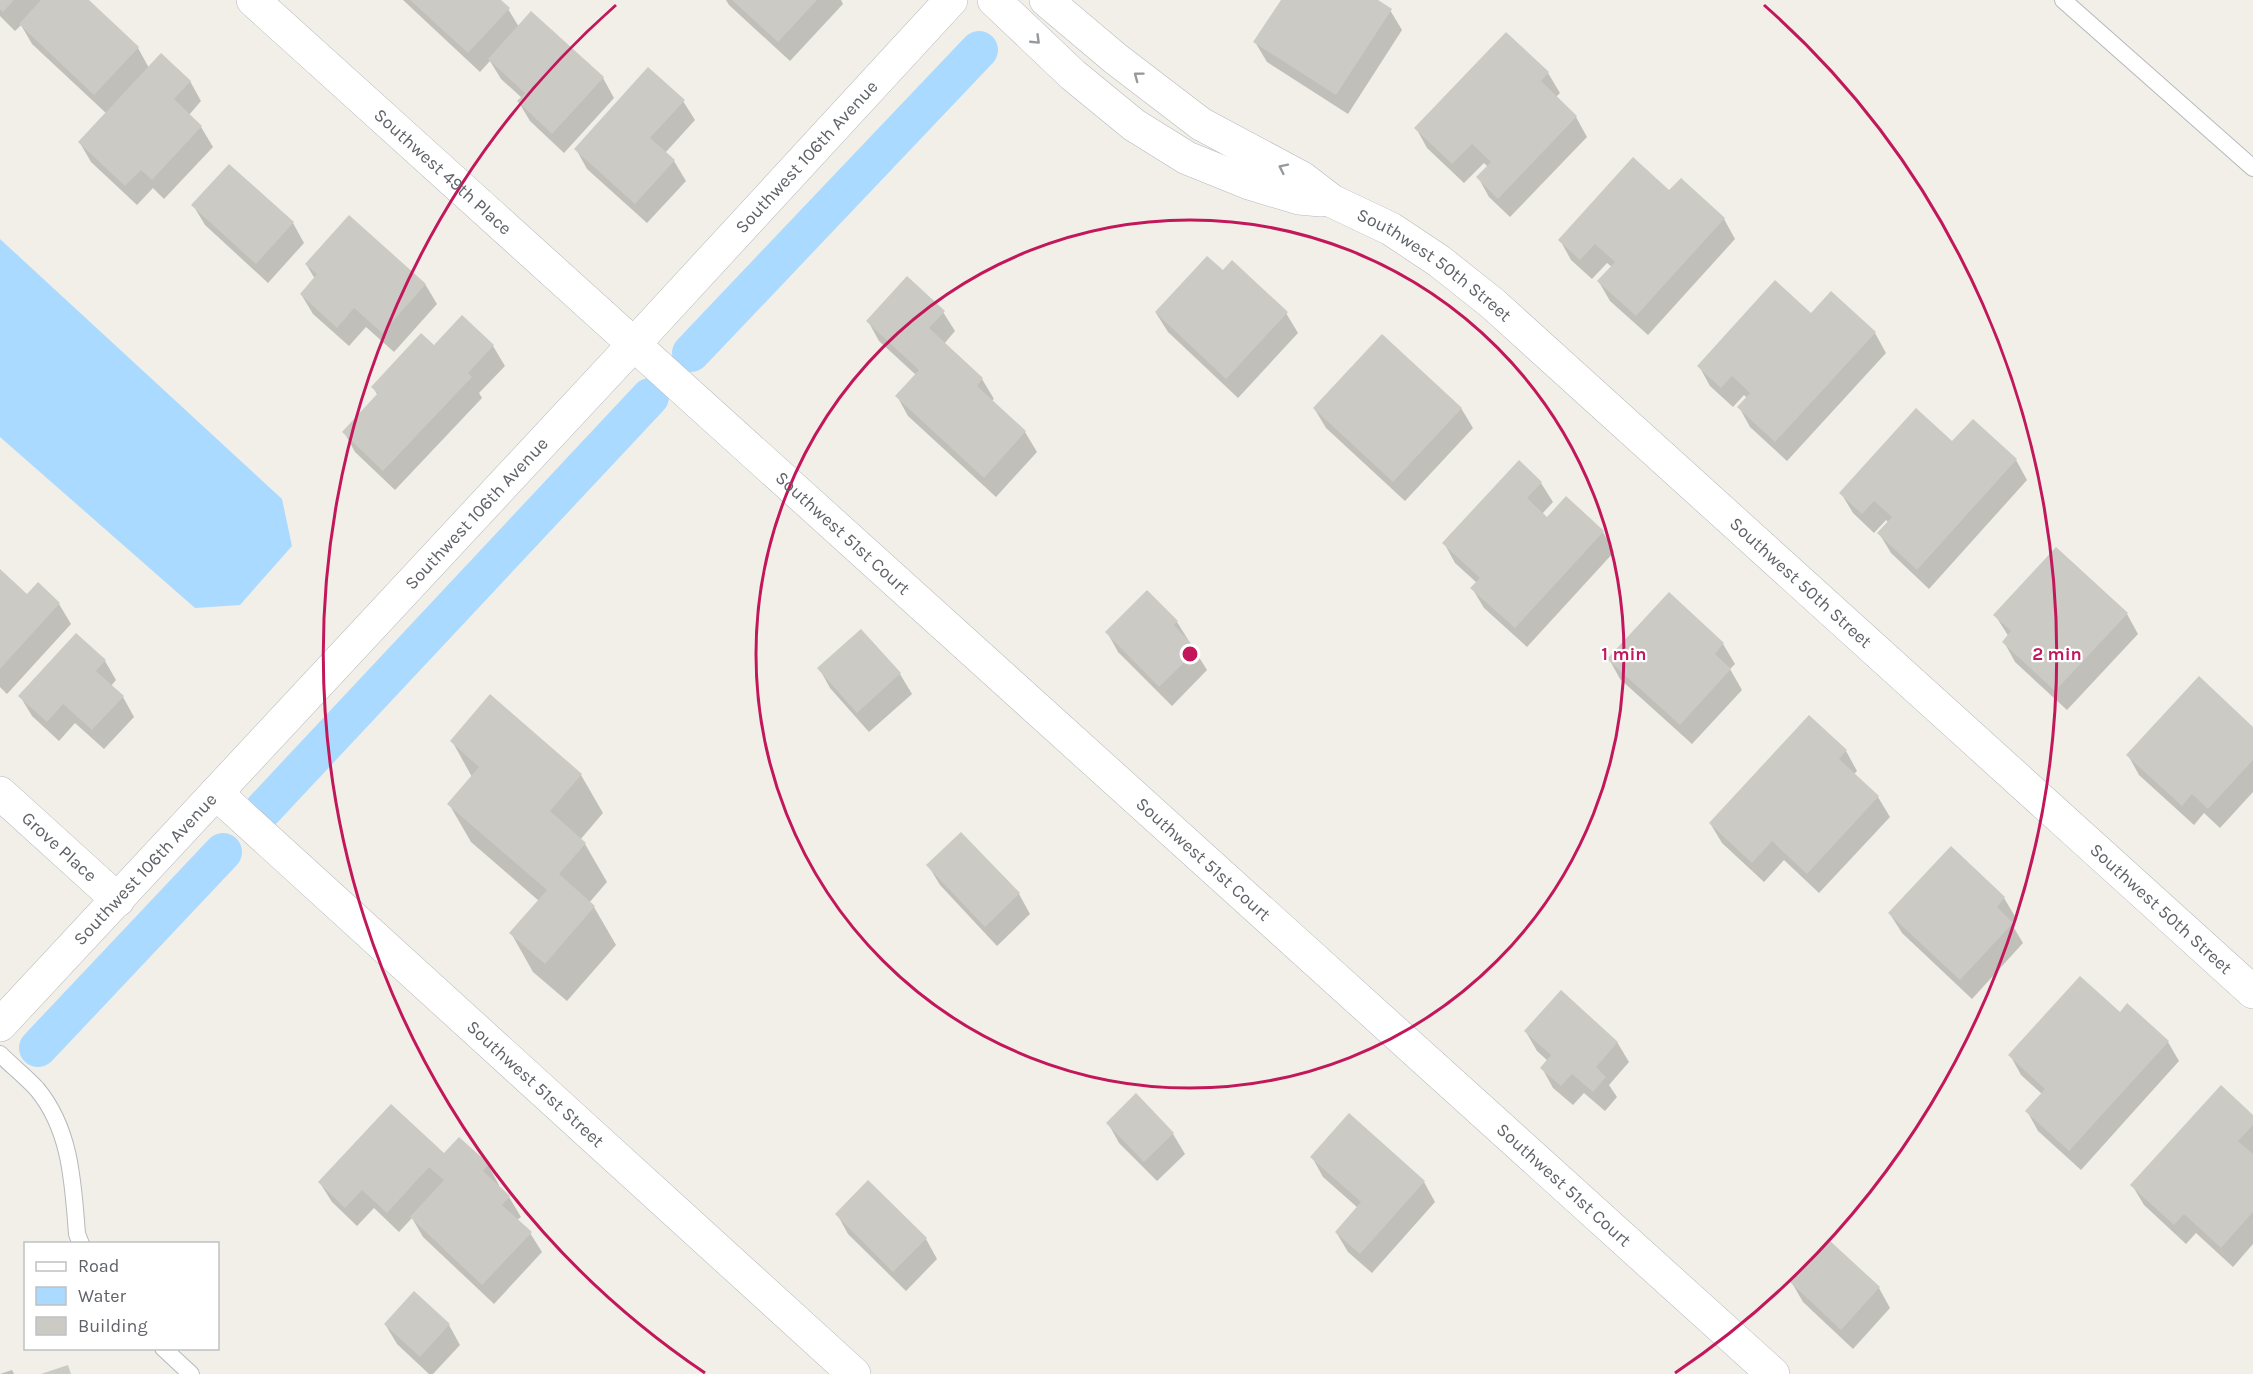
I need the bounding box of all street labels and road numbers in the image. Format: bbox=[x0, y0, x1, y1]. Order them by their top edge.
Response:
street label: Southwest 106th Avenue bbox=[731, 76, 882, 238]
street label: Southwest 49th Place bbox=[369, 104, 516, 240]
street label: Southwest 50th Street bbox=[1353, 203, 1516, 327]
street label: Southwest 106th Avenue bbox=[400, 433, 553, 594]
street label: Southwest 51st Court bbox=[771, 467, 915, 600]
street label: Southwest 50th Street bbox=[1725, 513, 1877, 653]
street label: Southwest 106th Avenue bbox=[69, 788, 221, 950]
street label: Southwest 51st Court bbox=[1131, 793, 1275, 926]
street label: Grove Place bbox=[17, 807, 101, 886]
street label: Southwest 50th Street bbox=[2085, 839, 2237, 979]
street label: Southwest 51st Street bbox=[462, 1016, 609, 1152]
street label: Southwest 51st Court bbox=[1492, 1118, 1636, 1252]

